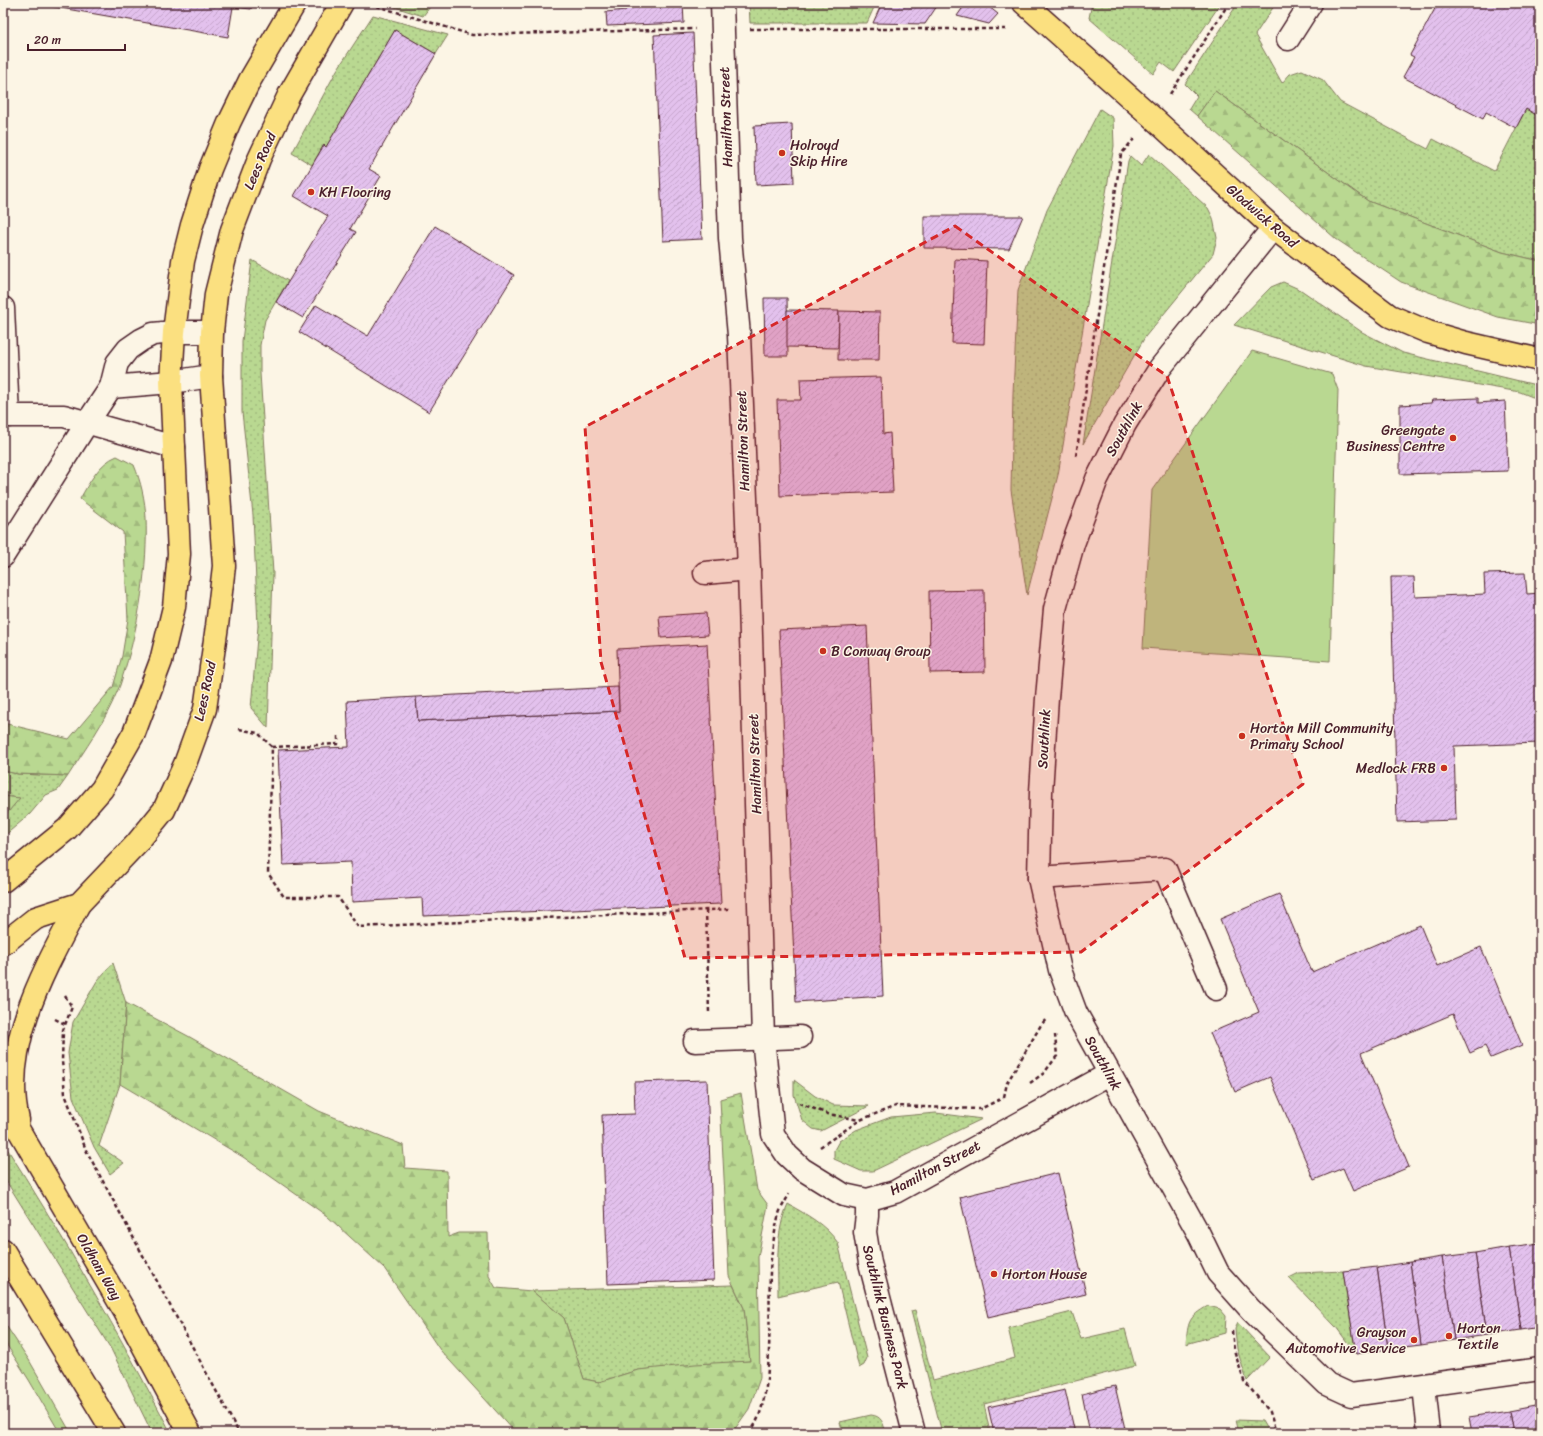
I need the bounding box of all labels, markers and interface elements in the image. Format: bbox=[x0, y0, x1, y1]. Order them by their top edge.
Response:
scale bar bbox=[28, 26, 125, 52]
text: 20 m bbox=[34, 29, 61, 51]
street label: Hamilton Street bbox=[712, 66, 740, 168]
street label: Lees Road bbox=[237, 127, 284, 194]
place label: Holroyd Skip Hire bbox=[790, 133, 848, 174]
marker: Holroyd Skip Hire bbox=[777, 148, 787, 158]
street label: Glodwick Road bbox=[1220, 177, 1305, 256]
place label: KH Flooring bbox=[319, 180, 391, 205]
marker: KH Flooring bbox=[306, 187, 316, 197]
street label: Hamilton Street bbox=[729, 390, 757, 492]
street label: Southlink bbox=[1099, 396, 1150, 461]
place label: Greengate Business Centre bbox=[1346, 418, 1445, 459]
marker: Greengate Business Centre bbox=[1448, 433, 1458, 443]
place label: B Conway Group bbox=[831, 639, 931, 664]
marker: B Conway Group bbox=[818, 646, 828, 656]
street label: Lees Road bbox=[186, 657, 224, 723]
street label: Southlink bbox=[1030, 708, 1058, 769]
street label: Hamilton Street bbox=[741, 713, 769, 815]
place label: Horton Mill Community Primary School bbox=[1250, 716, 1394, 757]
marker: Horton Mill Community Primary School bbox=[1237, 731, 1247, 741]
place label: Medlock FRB bbox=[1356, 756, 1436, 781]
marker: Medlock FRB bbox=[1439, 763, 1449, 773]
street label: Southlink bbox=[1078, 1031, 1129, 1096]
street label: Hamilton Street bbox=[885, 1133, 985, 1203]
street label: Oldham Way bbox=[70, 1229, 129, 1306]
street label: Southlink Business Park bbox=[855, 1242, 915, 1392]
place label: Horton House bbox=[1002, 1262, 1087, 1287]
marker: Horton House bbox=[989, 1269, 999, 1279]
place label: Horton Textile bbox=[1457, 1316, 1501, 1357]
place label: Grayson Automotive Service bbox=[1285, 1320, 1406, 1361]
marker: Horton Textile bbox=[1444, 1331, 1454, 1341]
marker: Grayson Automotive Service bbox=[1409, 1335, 1419, 1345]

